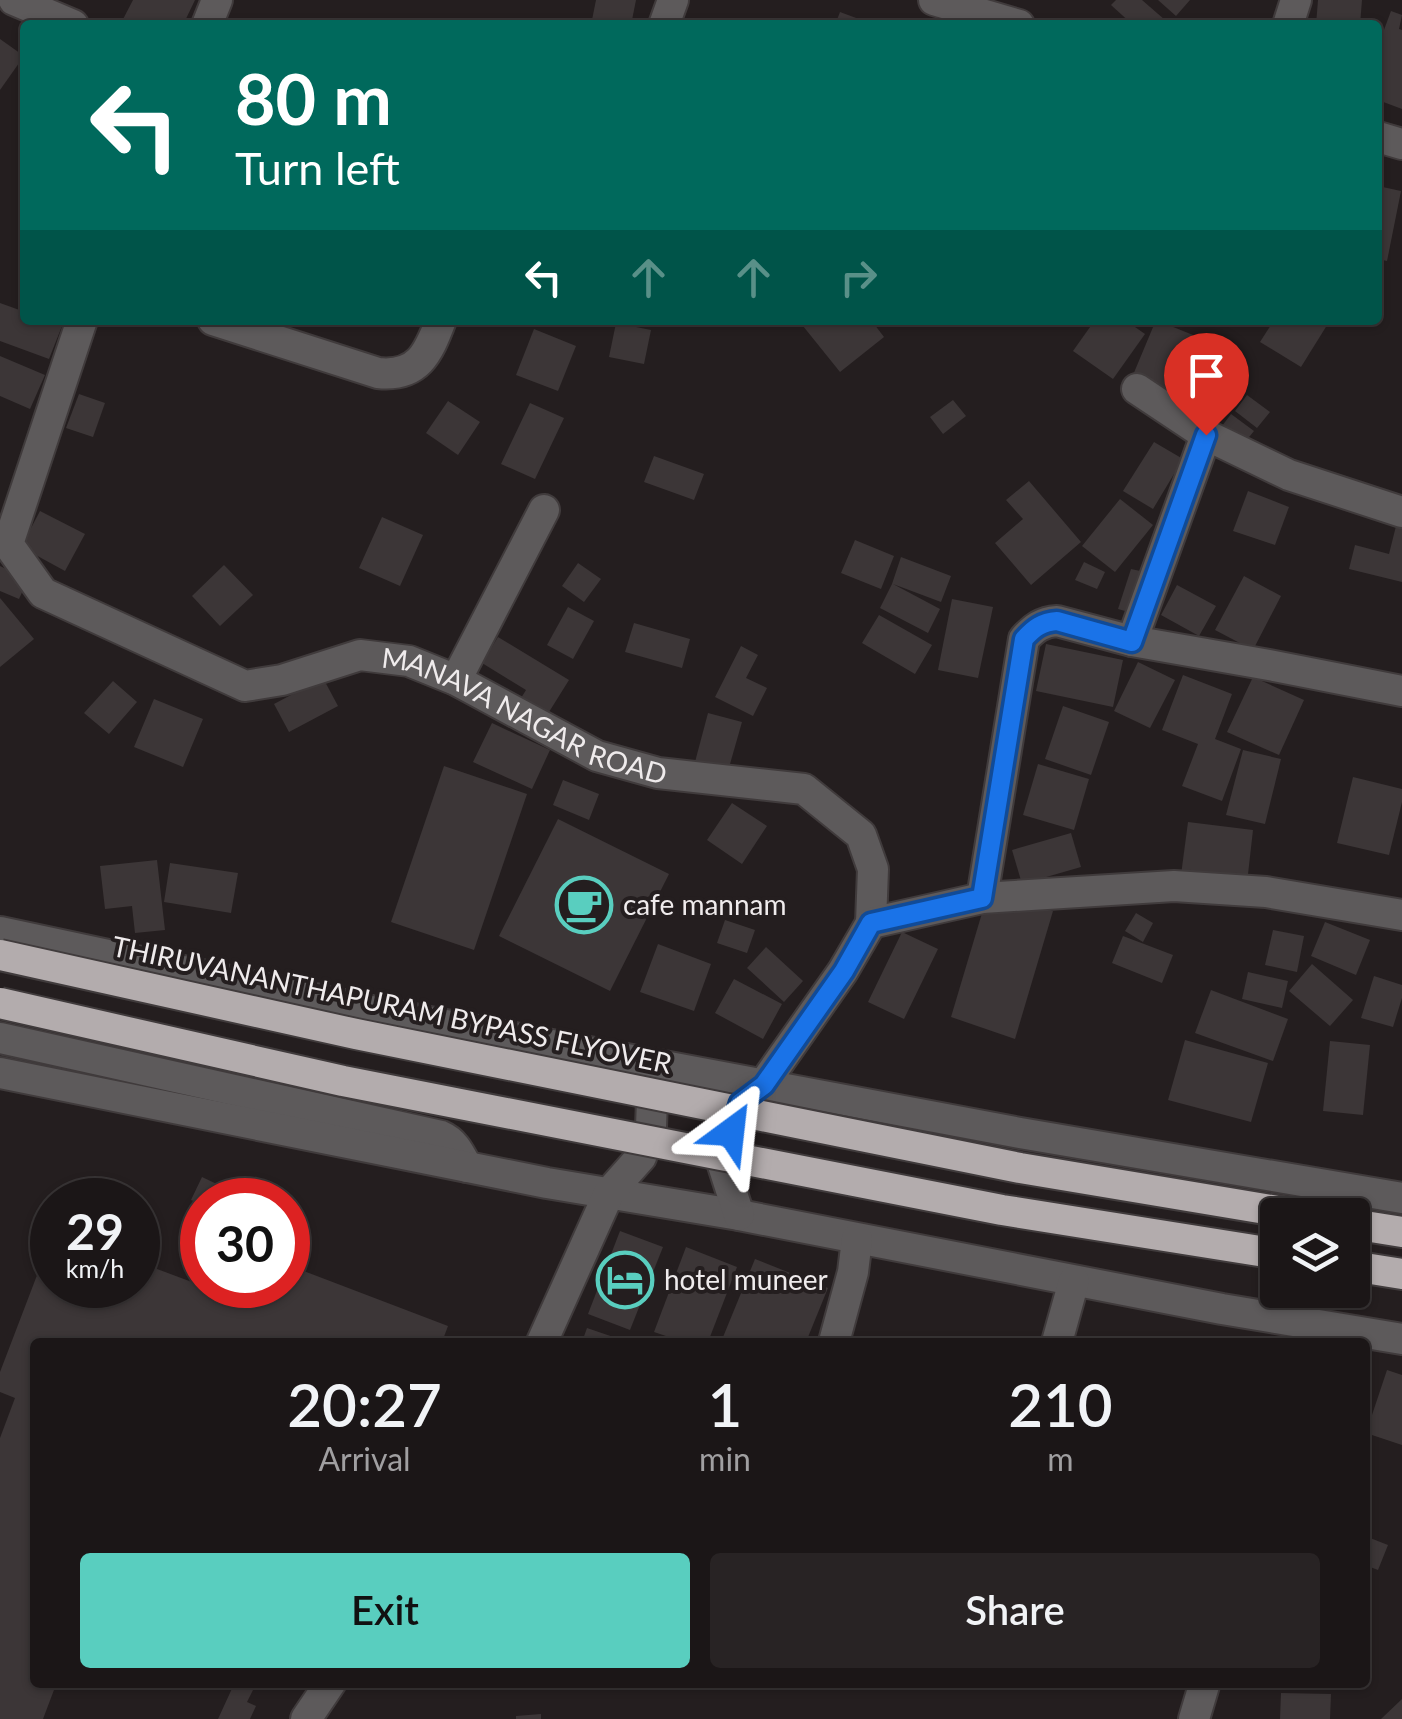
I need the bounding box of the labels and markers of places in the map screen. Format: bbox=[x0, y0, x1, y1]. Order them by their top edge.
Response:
pin bbox=[1164, 333, 1249, 436]
cafe icon: cafe mannam bbox=[554, 875, 614, 935]
place label: cafe mannam bbox=[623, 887, 787, 921]
hotel icon: hotel muneer bbox=[595, 1250, 655, 1310]
place label: hotel muneer bbox=[664, 1262, 828, 1296]

